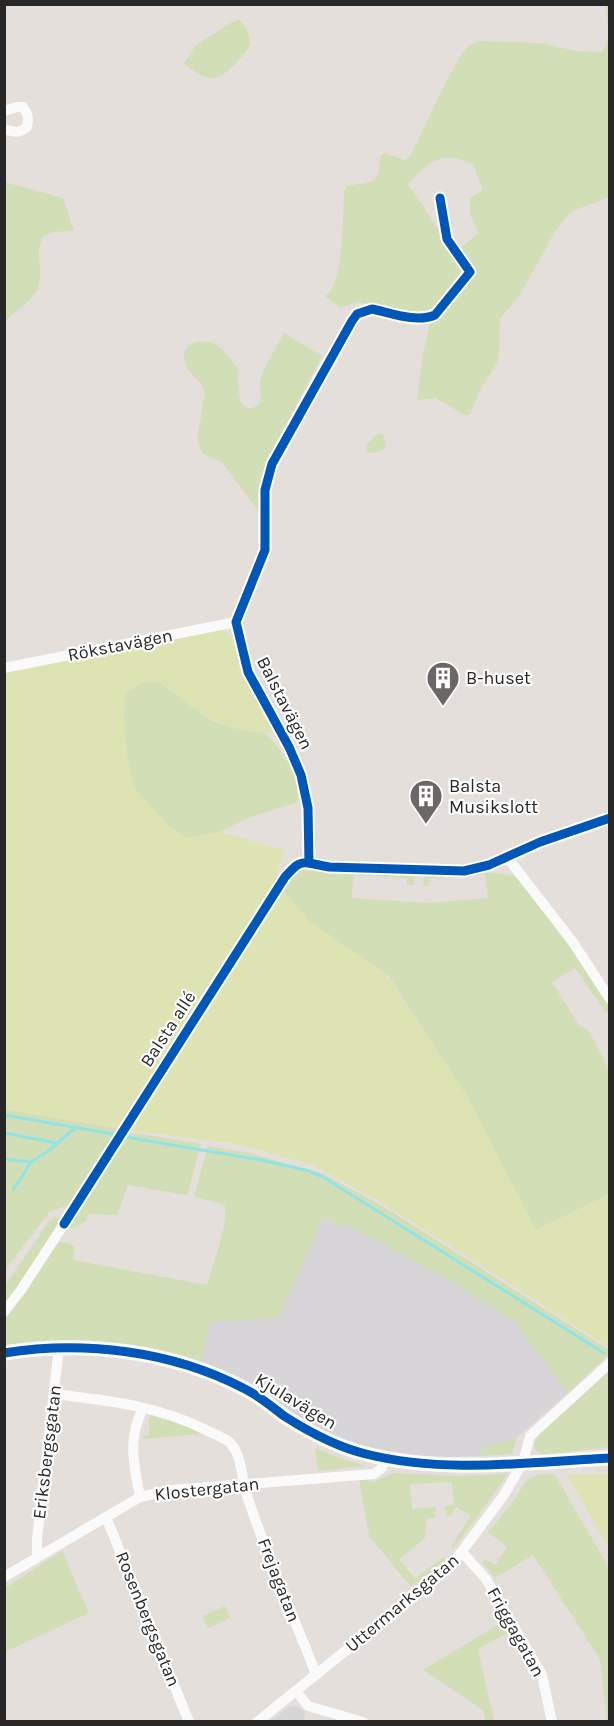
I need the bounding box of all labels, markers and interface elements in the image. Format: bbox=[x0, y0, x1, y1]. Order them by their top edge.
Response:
street label: Rökstavägen bbox=[66, 624, 174, 666]
street label: Balstavägen bbox=[252, 653, 318, 753]
building icon: B-huset bbox=[425, 660, 461, 707]
place label: B-huset bbox=[466, 667, 531, 689]
place label: Balsta Musikslott bbox=[449, 775, 538, 818]
building icon: Balsta Musikslott bbox=[408, 778, 444, 825]
street label: Balsta allé bbox=[135, 987, 201, 1071]
street label: Kjulavägen bbox=[251, 1368, 341, 1434]
street label: Eriksbergsgatan bbox=[28, 1384, 66, 1520]
street label: Klostergatan bbox=[154, 1473, 260, 1505]
street label: Frejagatan bbox=[253, 1535, 305, 1625]
street label: Rosenbergsgatan bbox=[111, 1548, 185, 1690]
street label: Uttermarksgatan bbox=[341, 1549, 463, 1657]
street label: Friggagatan bbox=[482, 1583, 550, 1681]

